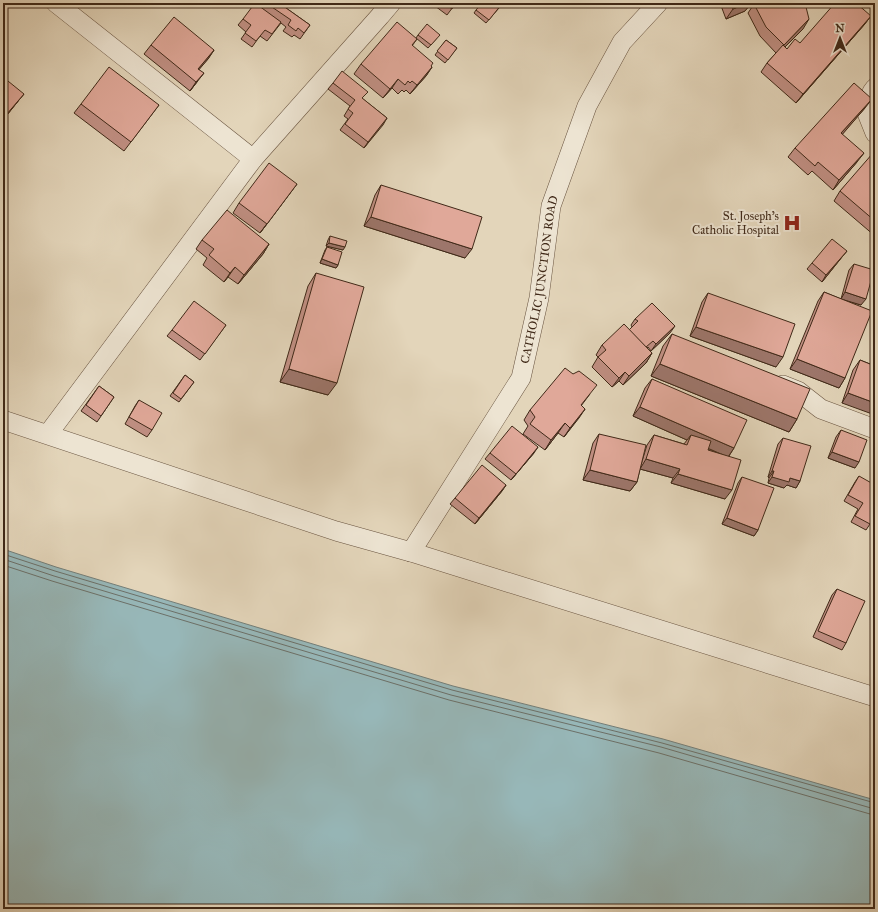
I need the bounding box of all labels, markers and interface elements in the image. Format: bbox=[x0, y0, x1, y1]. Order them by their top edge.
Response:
north arrow bbox=[820, 18, 860, 58]
text: N bbox=[835, 22, 845, 35]
street label: CATHOLIC JUNCTION ROAD bbox=[517, 194, 561, 365]
place label: St. Joseph's Catholic Hospital bbox=[692, 209, 780, 237]
hospital icon: St. Joseph's Catholic Hospital bbox=[782, 213, 802, 233]

